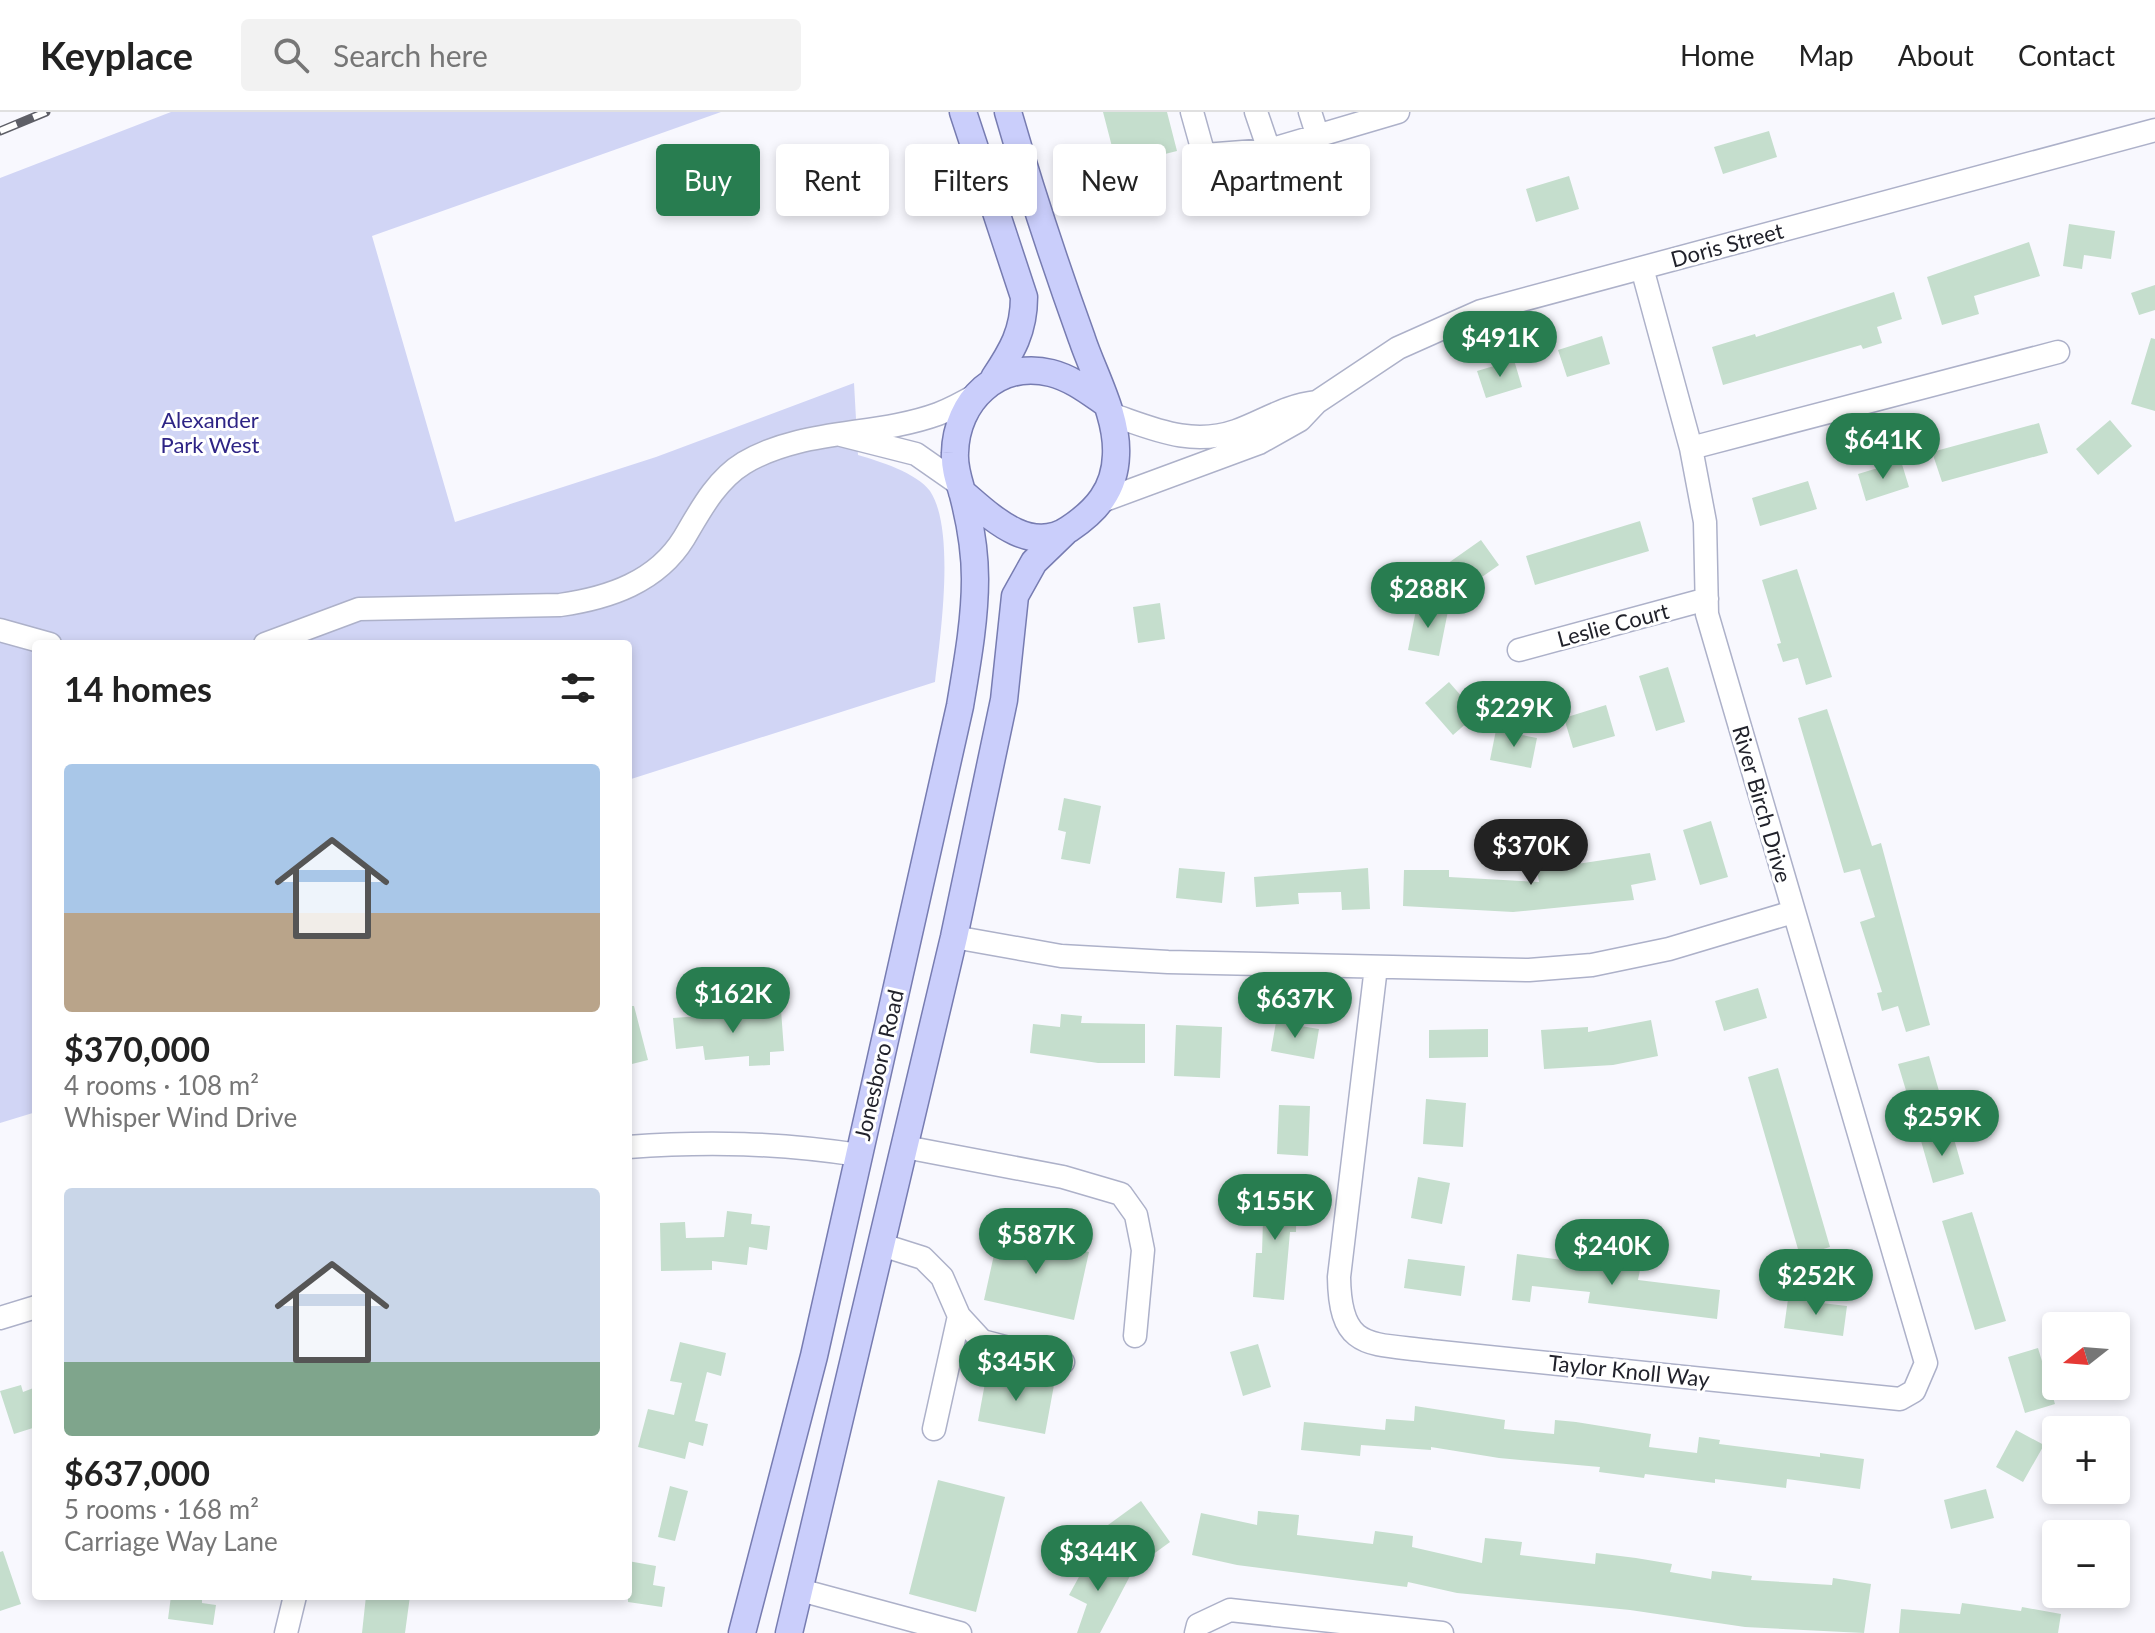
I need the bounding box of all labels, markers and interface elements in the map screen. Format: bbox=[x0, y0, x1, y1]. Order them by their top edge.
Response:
search box bbox=[241, 19, 801, 91]
text: Keyplace bbox=[40, 32, 193, 78]
icon: search bbox=[269, 33, 313, 77]
text: Search here bbox=[333, 37, 488, 73]
text: Home bbox=[1680, 38, 1755, 72]
text: Map bbox=[1799, 38, 1854, 72]
text: About bbox=[1898, 38, 1974, 72]
text: Contact bbox=[2018, 38, 2115, 72]
chip: Buy bbox=[656, 144, 760, 216]
chip: Rent bbox=[776, 144, 889, 216]
chip: Filters bbox=[905, 144, 1037, 216]
chip: New bbox=[1053, 144, 1166, 216]
chip: Apartment bbox=[1182, 144, 1370, 216]
street label: Doris Street bbox=[1668, 217, 1786, 272]
pin: $491K bbox=[1444, 311, 1556, 379]
text: $491K bbox=[1461, 321, 1539, 353]
park label: Alexander Park West bbox=[161, 406, 260, 458]
pin: $641K bbox=[1827, 413, 1939, 481]
text: $641K bbox=[1844, 423, 1922, 455]
pin: $288K bbox=[1372, 562, 1484, 630]
text: $288K bbox=[1389, 572, 1467, 604]
street label: Leslie Court bbox=[1554, 597, 1672, 652]
icon: filters bbox=[556, 666, 600, 710]
text: 14 homes bbox=[64, 668, 212, 709]
pin: $229K bbox=[1458, 681, 1570, 749]
text: $229K bbox=[1475, 691, 1553, 723]
street label: River Birch Drive bbox=[1727, 722, 1798, 886]
icon: home bbox=[260, 816, 404, 960]
pin: $370K bbox=[1475, 819, 1587, 887]
text: $370K bbox=[1492, 829, 1570, 861]
pin: $162K bbox=[677, 967, 789, 1035]
pin: $637K bbox=[1239, 972, 1351, 1040]
text: $162K bbox=[694, 977, 772, 1009]
text: $637K bbox=[1256, 982, 1334, 1014]
street label: Jonesboro Road bbox=[848, 987, 909, 1143]
text: $370,000 bbox=[64, 1028, 210, 1069]
text: 4 rooms · 108 m² bbox=[64, 1069, 259, 1101]
pin: $259K bbox=[1886, 1090, 1998, 1158]
text: $259K bbox=[1903, 1100, 1981, 1132]
text: Whisper Wind Drive bbox=[64, 1101, 297, 1133]
pin: $155K bbox=[1219, 1174, 1331, 1242]
text: $155K bbox=[1236, 1184, 1314, 1216]
pin: $587K bbox=[980, 1208, 1092, 1276]
text: $587K bbox=[997, 1218, 1075, 1250]
pin: $240K bbox=[1556, 1219, 1668, 1287]
text: $240K bbox=[1573, 1229, 1651, 1261]
icon: home bbox=[260, 1240, 404, 1384]
pin: $252K bbox=[1760, 1249, 1872, 1317]
text: $252K bbox=[1777, 1259, 1855, 1291]
north arrow bbox=[2042, 1312, 2130, 1400]
map controls bbox=[2042, 1312, 2130, 1608]
pin: $345K bbox=[960, 1335, 1072, 1403]
text: $345K bbox=[977, 1345, 1055, 1377]
street label: Taylor Knoll Way bbox=[1547, 1349, 1712, 1392]
button: + bbox=[2042, 1416, 2130, 1504]
text: $637,000 bbox=[64, 1452, 210, 1493]
text: 5 rooms · 168 m² bbox=[64, 1493, 259, 1525]
button: − bbox=[2042, 1520, 2130, 1608]
text: Carriage Way Lane bbox=[64, 1525, 278, 1557]
pin: $344K bbox=[1042, 1525, 1154, 1593]
text: $344K bbox=[1059, 1535, 1137, 1567]

